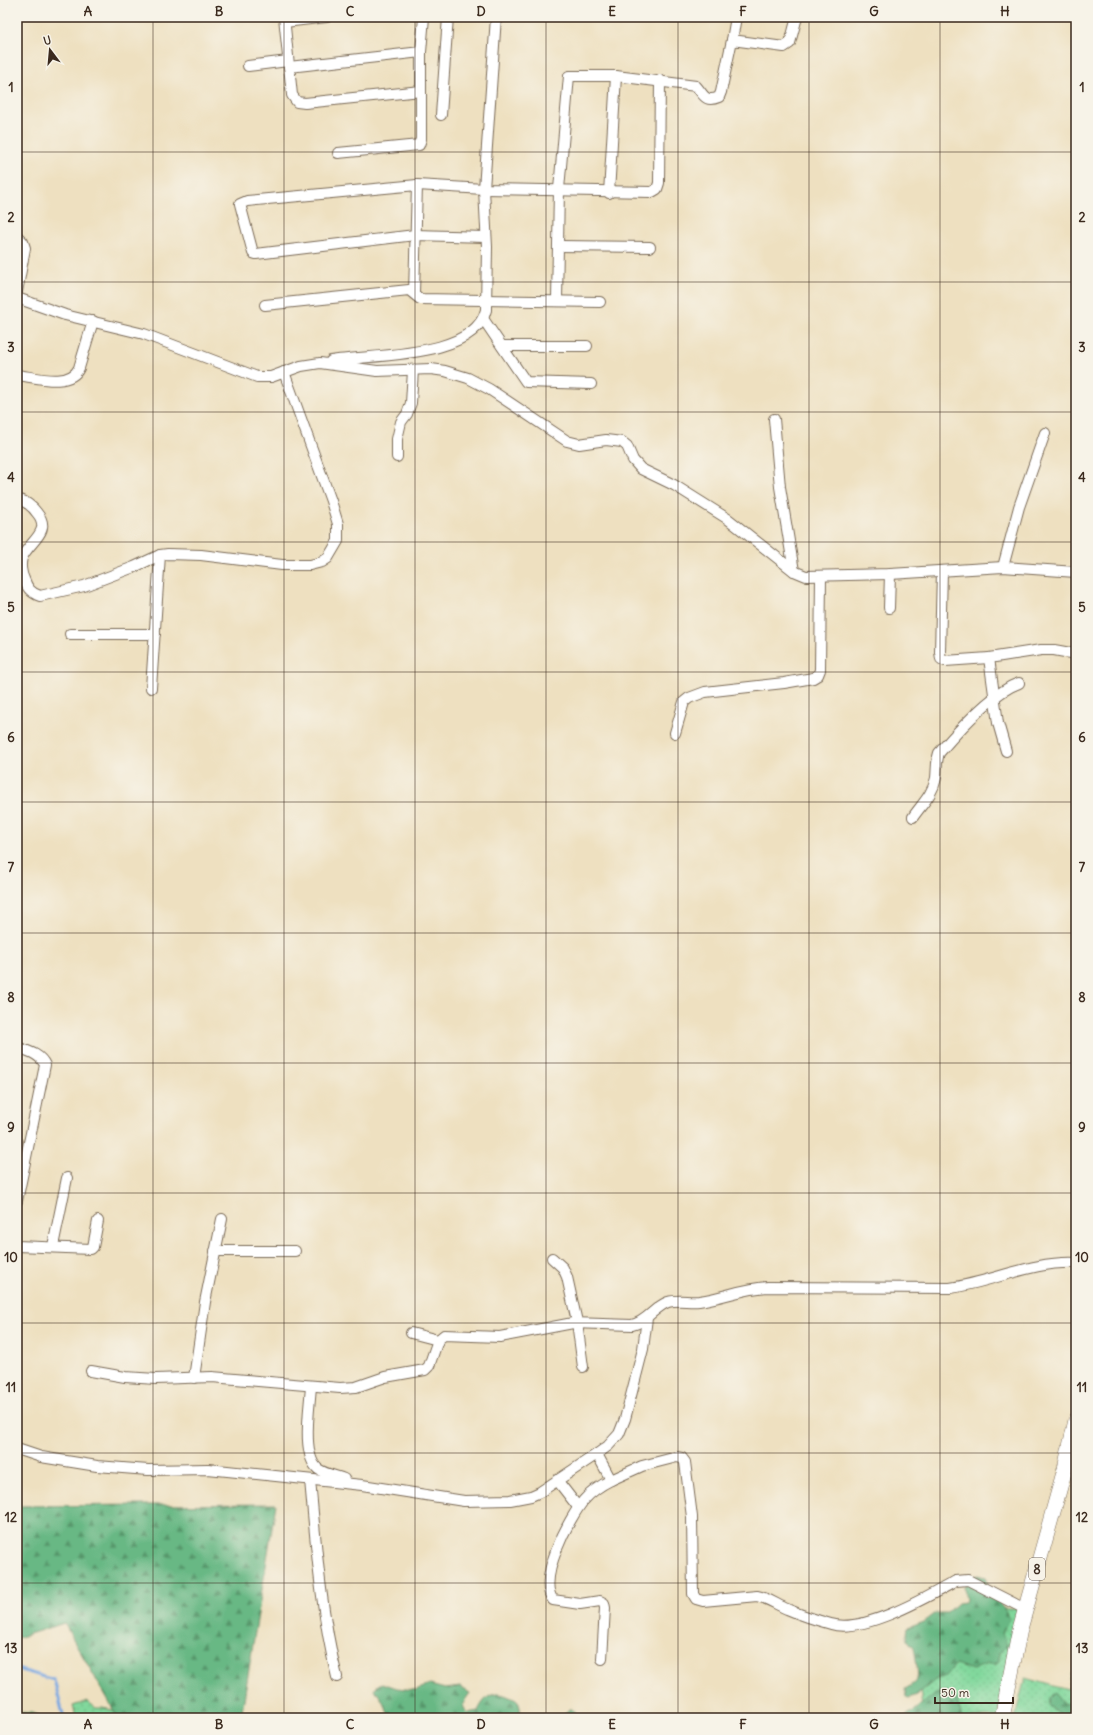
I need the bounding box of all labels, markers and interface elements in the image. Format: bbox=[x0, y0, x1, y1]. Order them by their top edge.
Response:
text: A bbox=[84, 3, 93, 20]
text: B bbox=[215, 3, 224, 20]
text: C bbox=[346, 3, 355, 20]
text: D bbox=[476, 3, 486, 20]
text: E bbox=[608, 3, 616, 20]
text: F bbox=[739, 3, 747, 20]
text: G bbox=[869, 3, 879, 20]
text: H bbox=[1000, 3, 1010, 20]
north arrow bbox=[30, 30, 70, 70]
text: U bbox=[42, 33, 53, 48]
text: 1 bbox=[8, 79, 14, 96]
text: 1 bbox=[1079, 79, 1085, 96]
text: 2 bbox=[7, 209, 15, 226]
text: 2 bbox=[1078, 209, 1086, 226]
text: 3 bbox=[7, 339, 15, 356]
text: 3 bbox=[1078, 339, 1086, 356]
text: 4 bbox=[7, 469, 15, 486]
text: 4 bbox=[1078, 469, 1086, 486]
text: 5 bbox=[7, 599, 15, 616]
text: 5 bbox=[1078, 599, 1086, 616]
text: 6 bbox=[7, 729, 15, 746]
text: 6 bbox=[1078, 729, 1086, 746]
text: 7 bbox=[8, 859, 15, 876]
text: 7 bbox=[1079, 859, 1086, 876]
text: 8 bbox=[7, 989, 15, 1006]
text: 8 bbox=[1078, 989, 1086, 1006]
text: 9 bbox=[7, 1119, 15, 1136]
text: 9 bbox=[1078, 1119, 1086, 1136]
text: 10 bbox=[4, 1249, 18, 1266]
text: 10 bbox=[1075, 1249, 1089, 1266]
text: 11 bbox=[6, 1379, 16, 1396]
text: 11 bbox=[1077, 1379, 1087, 1396]
text: 12 bbox=[5, 1509, 17, 1526]
text: 12 bbox=[1076, 1509, 1088, 1526]
road number: 8 bbox=[1029, 1558, 1045, 1580]
text: 13 bbox=[5, 1640, 17, 1657]
text: 13 bbox=[1076, 1640, 1088, 1657]
scale bar bbox=[935, 1679, 1013, 1705]
text: 50 m bbox=[941, 1685, 970, 1700]
text: A bbox=[84, 1716, 93, 1733]
text: B bbox=[215, 1716, 224, 1733]
text: C bbox=[346, 1716, 355, 1733]
text: D bbox=[476, 1716, 486, 1733]
text: E bbox=[608, 1716, 616, 1733]
text: F bbox=[739, 1716, 747, 1733]
text: G bbox=[869, 1716, 879, 1733]
text: H bbox=[1000, 1716, 1010, 1733]

